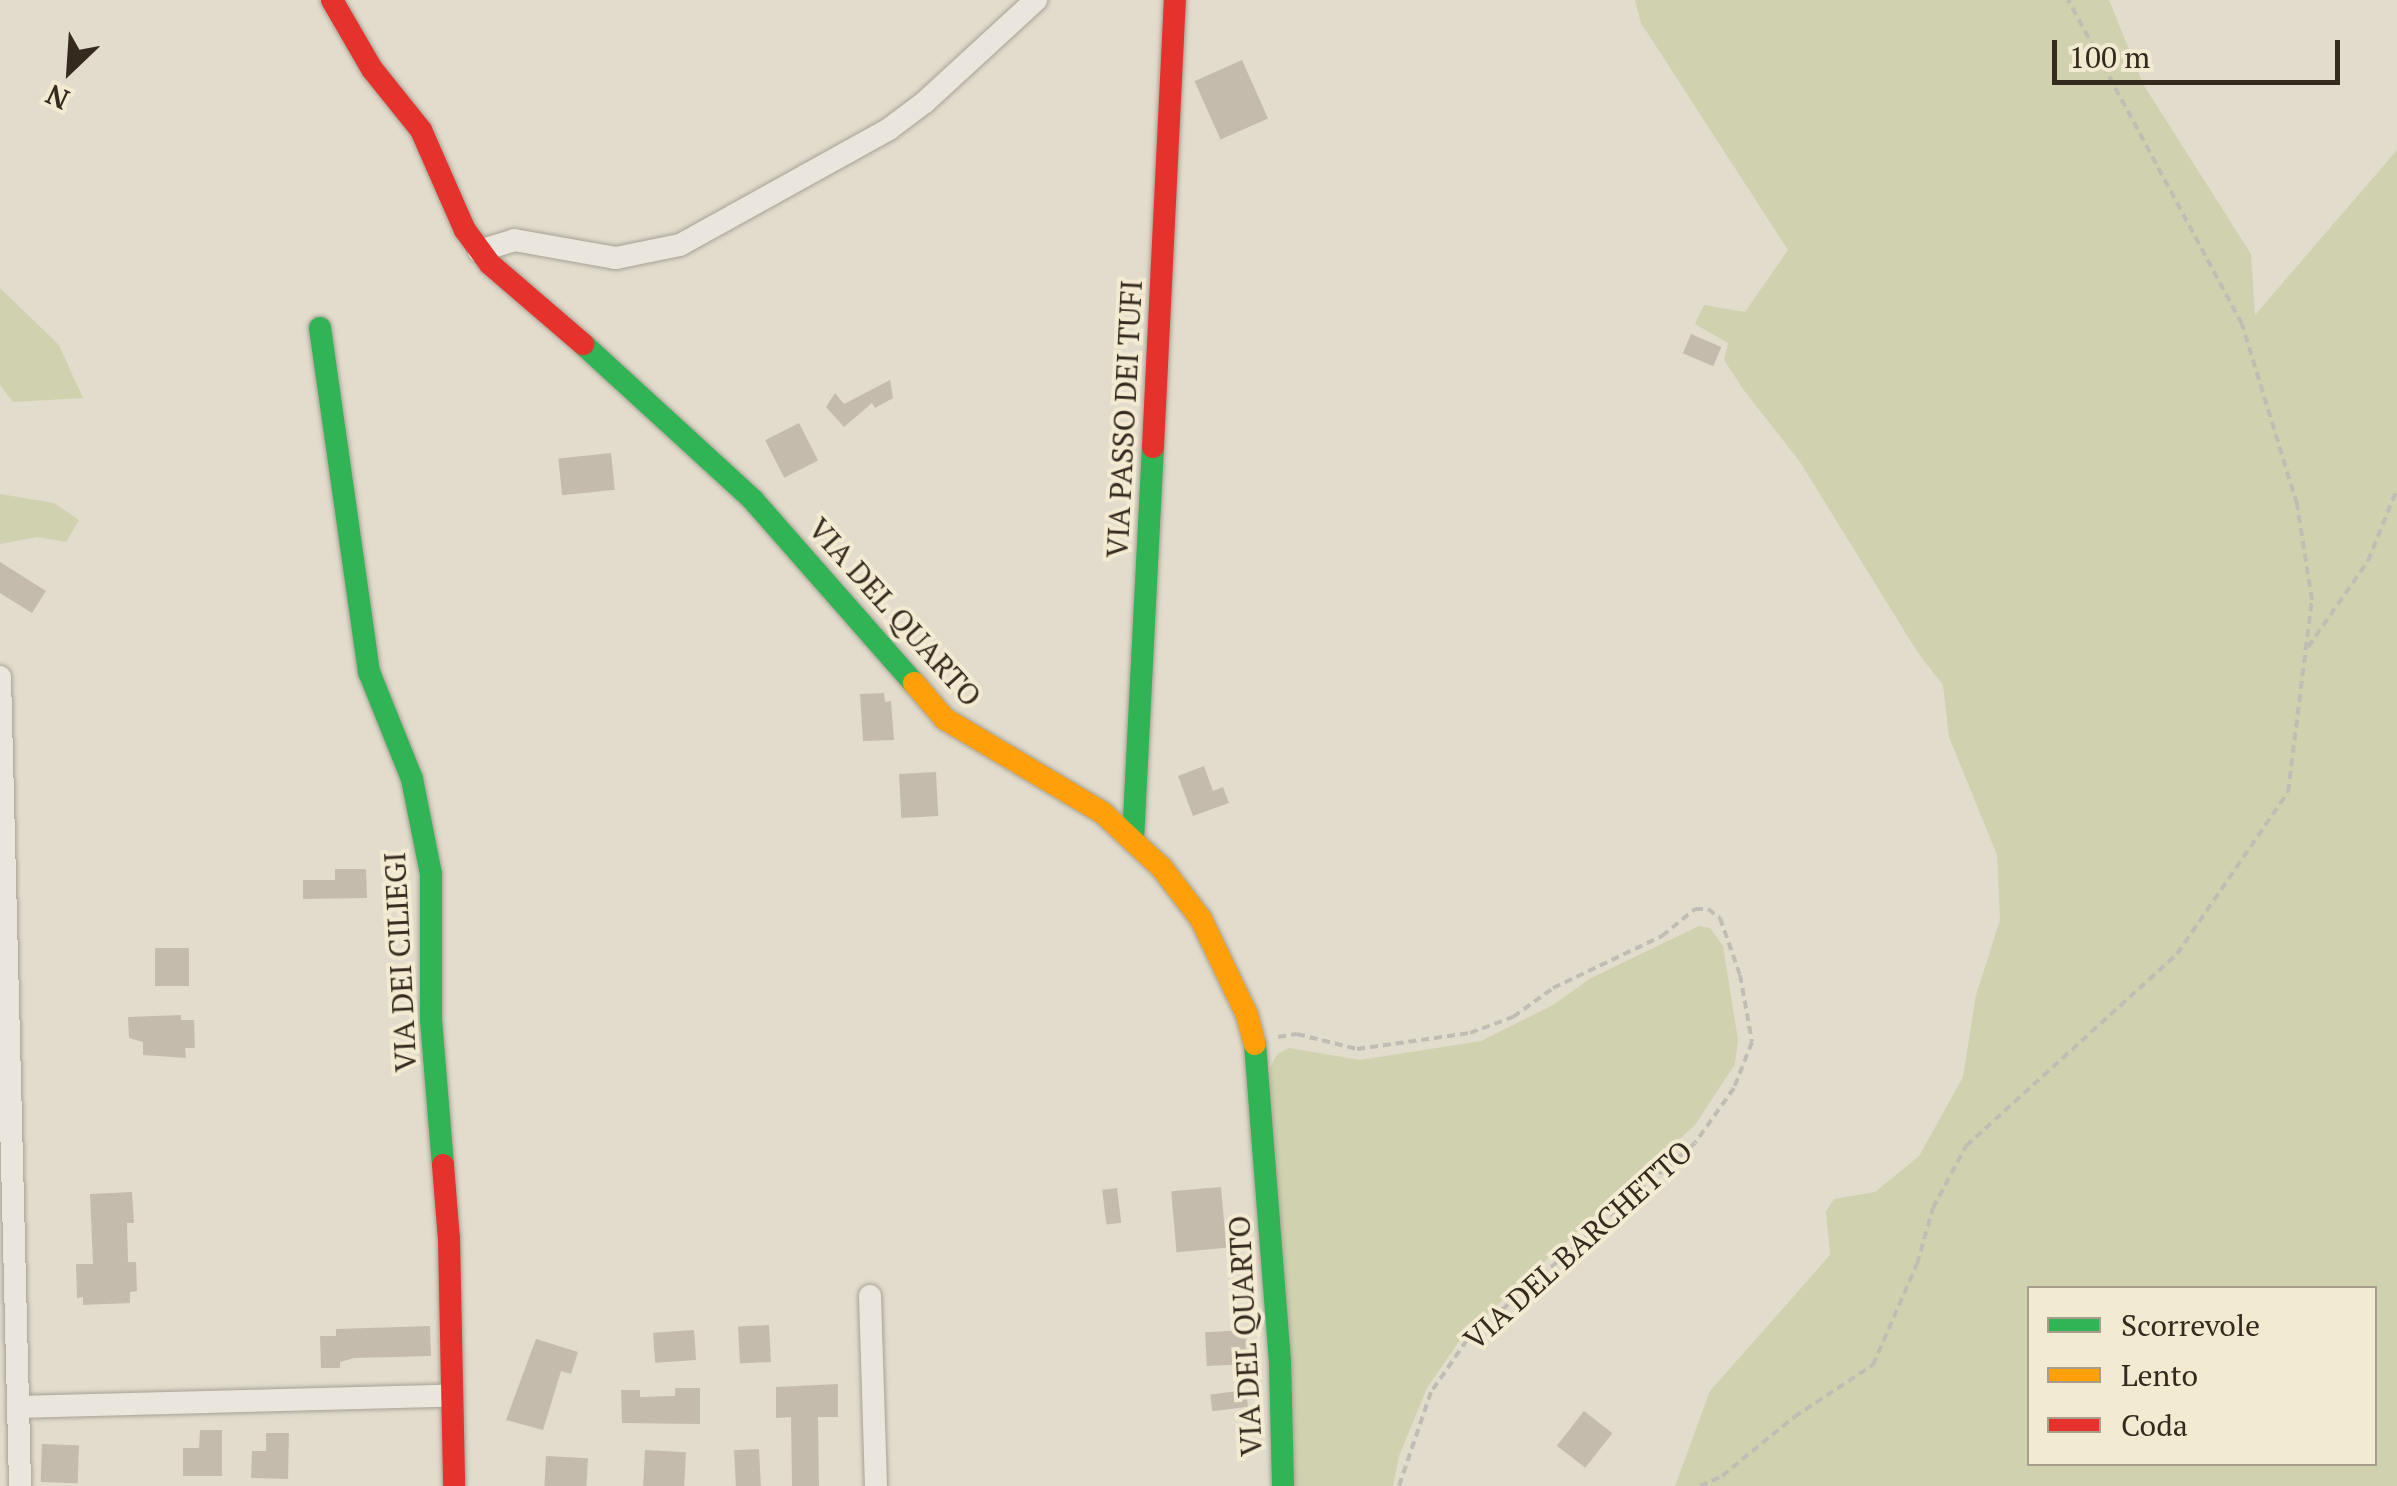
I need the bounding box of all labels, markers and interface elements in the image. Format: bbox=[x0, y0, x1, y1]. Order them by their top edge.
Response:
north arrow bbox=[20, 20, 120, 120]
scale bar bbox=[2057, 20, 2344, 82]
text: 100 m bbox=[2069, 37, 2150, 77]
text: N bbox=[40, 76, 75, 119]
street label: VIA PASSO DEI TUFI bbox=[1099, 279, 1149, 559]
street label: VIA DEL QUARTO bbox=[801, 510, 989, 714]
street label: VIA DEI CILIEGI bbox=[376, 851, 424, 1073]
street label: VIA DEL BARCHETTO bbox=[1456, 1133, 1700, 1357]
street label: VIA DEL QUARTO bbox=[1221, 1214, 1269, 1458]
legend bbox=[2027, 1286, 2377, 1466]
text: Scorrevole bbox=[2121, 1305, 2260, 1345]
text: Lento bbox=[2121, 1355, 2198, 1395]
text: Coda bbox=[2121, 1405, 2188, 1445]

